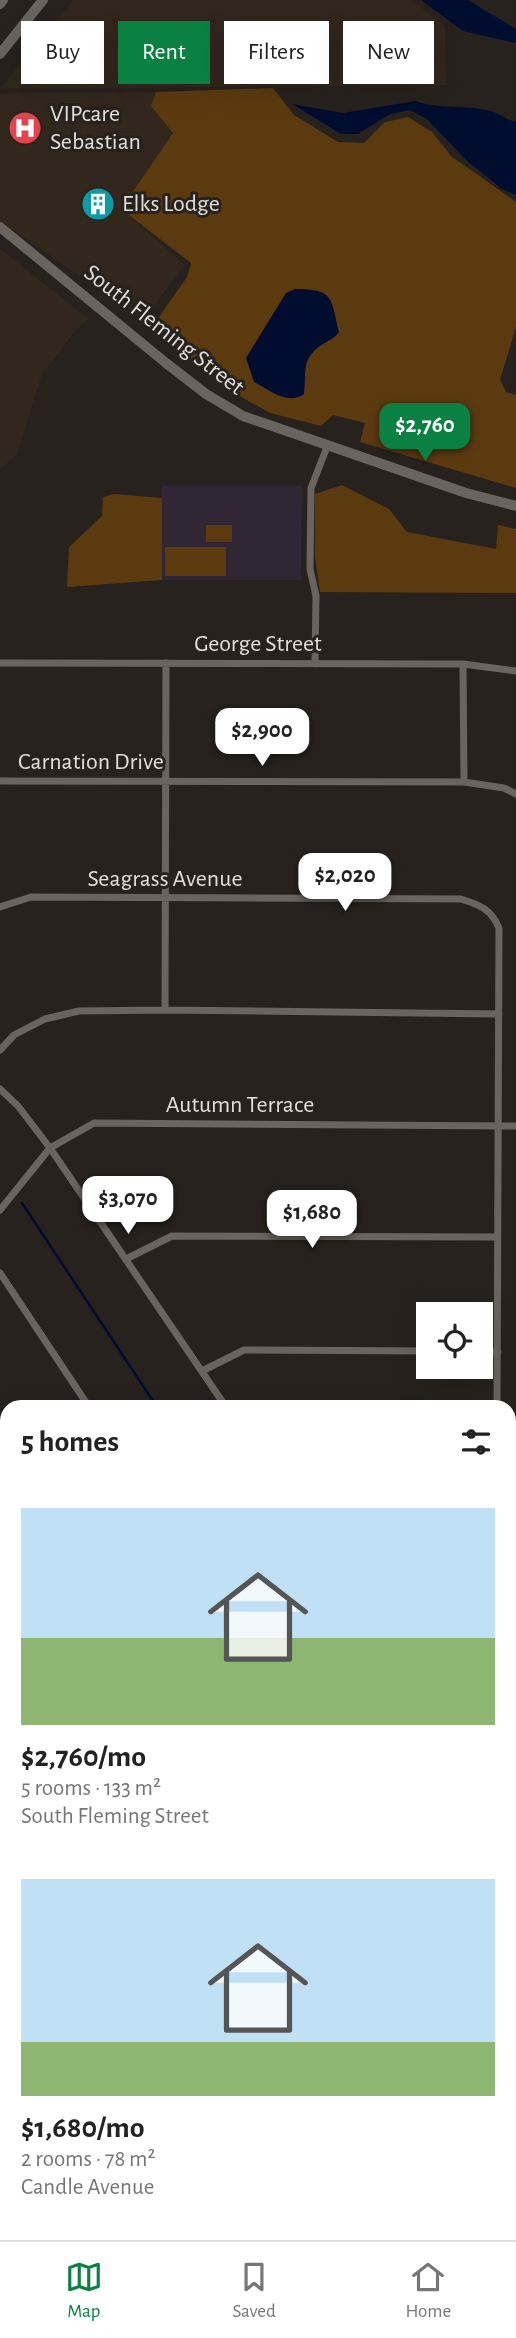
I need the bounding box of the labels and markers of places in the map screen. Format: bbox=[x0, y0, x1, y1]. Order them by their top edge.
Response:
place label: VIPcare Sebastian bbox=[50, 102, 141, 154]
hospital icon: VIPcare Sebastian bbox=[6, 109, 44, 147]
building icon: Elks Lodge bbox=[79, 185, 117, 223]
place label: Elks Lodge bbox=[122, 192, 220, 216]
pin: $2,760 bbox=[368, 404, 482, 463]
pin: $2,900 bbox=[205, 708, 319, 768]
pin: $2,020 bbox=[288, 853, 402, 913]
pin: $3,070 bbox=[71, 1176, 185, 1236]
pin: $1,680 bbox=[255, 1190, 369, 1250]

